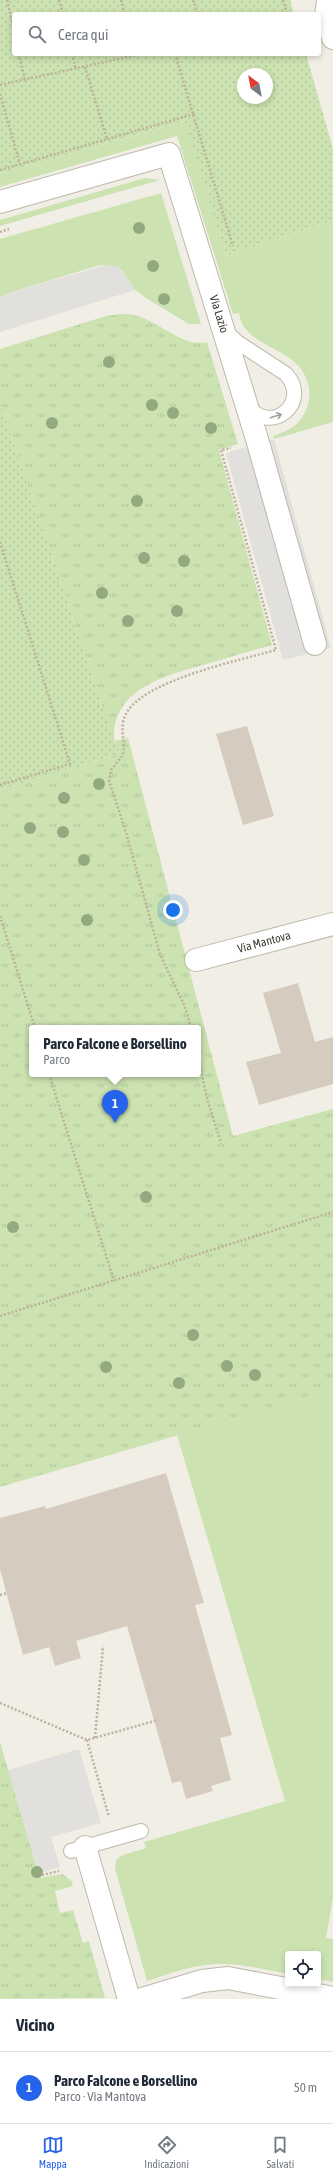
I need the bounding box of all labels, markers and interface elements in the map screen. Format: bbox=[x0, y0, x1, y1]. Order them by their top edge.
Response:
search box bbox=[12, 12, 321, 56]
icon: search bbox=[26, 23, 48, 45]
text: Cerca qui bbox=[58, 26, 108, 43]
north arrow bbox=[237, 68, 273, 104]
street label: Via Lazio bbox=[207, 293, 231, 335]
one-way arrow bbox=[269, 412, 282, 419]
your location bbox=[163, 900, 183, 920]
street label: Via Mantova bbox=[236, 928, 292, 956]
popup bbox=[29, 1025, 201, 1077]
text: Parco Falcone e Borsellino bbox=[43, 1035, 187, 1052]
text: Parco bbox=[43, 1052, 70, 1067]
pin: 1 bbox=[102, 1090, 128, 1123]
map controls bbox=[285, 1951, 321, 1987]
button: locate bbox=[285, 1951, 321, 1987]
text: Vicino bbox=[16, 2015, 55, 2035]
text: Parco Falcone e Borsellino bbox=[54, 2072, 198, 2089]
text: 1 bbox=[26, 2080, 32, 2095]
text: 50 m bbox=[294, 2080, 317, 2095]
text: Parco · Via Mantova bbox=[54, 2089, 146, 2104]
tab: Mappa bbox=[39, 2134, 67, 2170]
tab: Indicazioni bbox=[144, 2134, 189, 2170]
tab: Salvati bbox=[266, 2134, 294, 2170]

